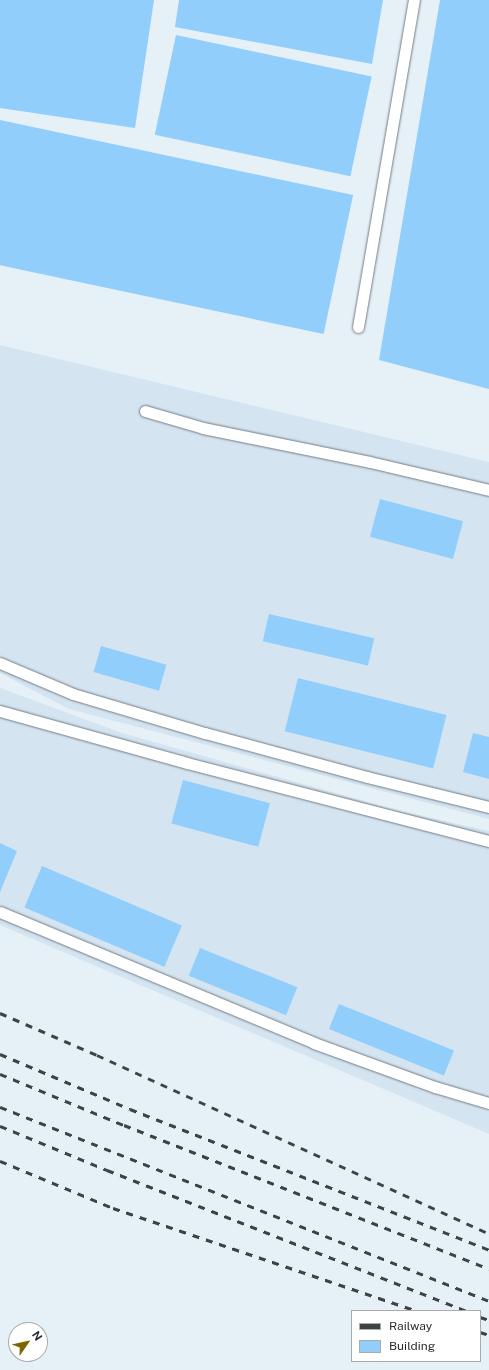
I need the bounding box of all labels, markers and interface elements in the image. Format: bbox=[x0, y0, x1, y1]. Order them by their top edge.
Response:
legend bbox=[351, 1310, 481, 1362]
text: Railway bbox=[389, 1319, 432, 1333]
north arrow bbox=[8, 1322, 48, 1362]
text: N bbox=[30, 1329, 44, 1343]
text: Building bbox=[389, 1339, 435, 1353]

